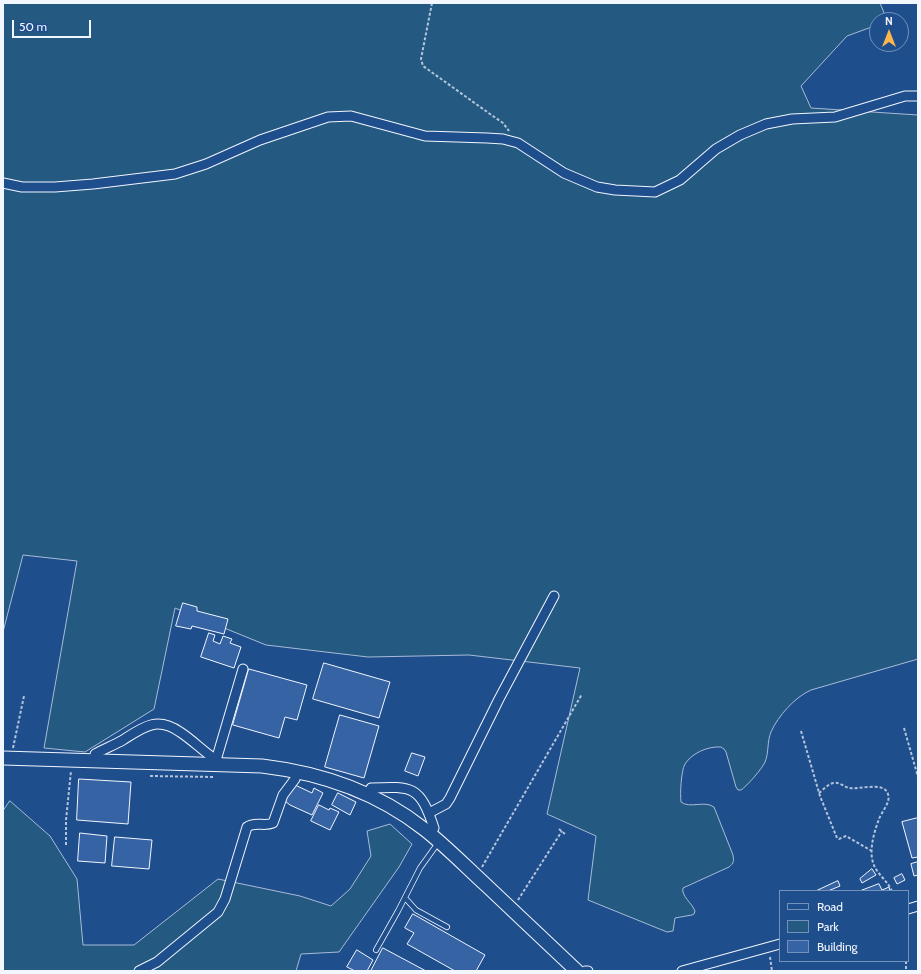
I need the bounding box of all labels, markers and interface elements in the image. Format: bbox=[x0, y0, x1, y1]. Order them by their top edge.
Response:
scale bar bbox=[14, 12, 93, 38]
north arrow bbox=[869, 12, 909, 52]
text: N bbox=[885, 14, 893, 28]
text: 50 m bbox=[19, 19, 47, 34]
legend bbox=[779, 890, 909, 962]
text: Road bbox=[817, 899, 843, 914]
text: Park bbox=[817, 919, 839, 934]
text: Building bbox=[817, 939, 858, 954]

